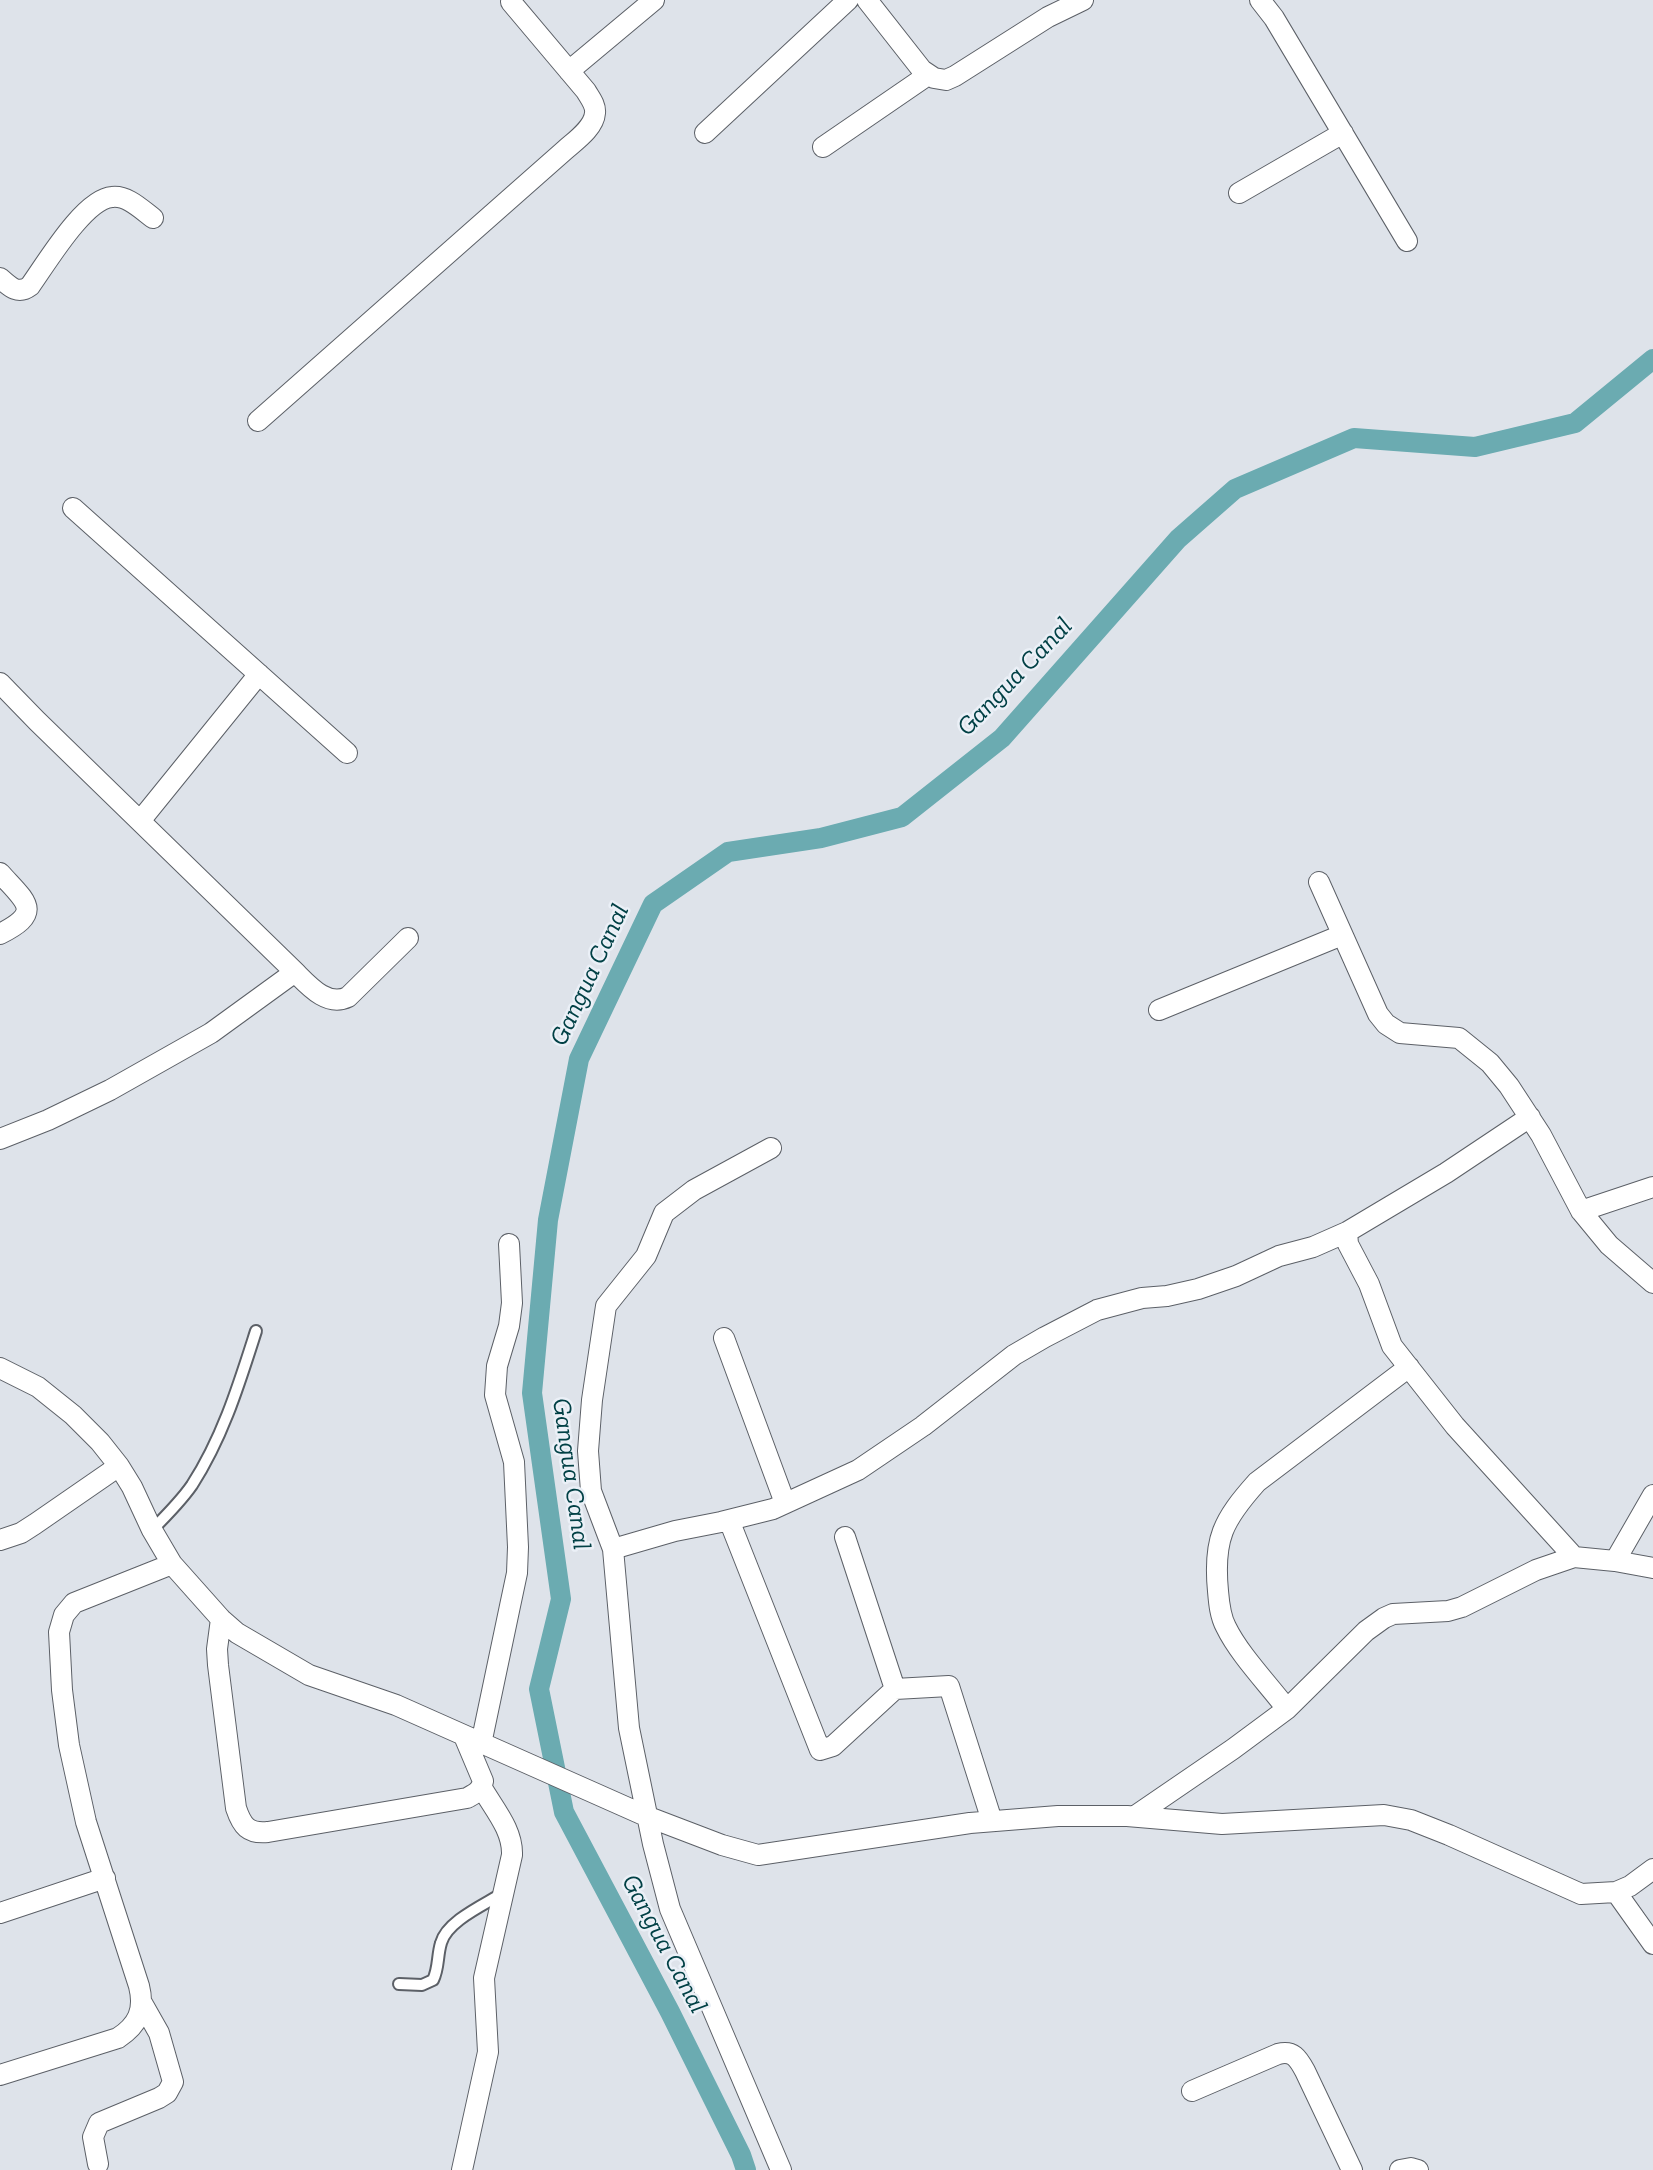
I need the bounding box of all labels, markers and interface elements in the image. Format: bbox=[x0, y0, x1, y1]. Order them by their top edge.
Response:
water label: Gangua Canal bbox=[951, 611, 1079, 743]
water label: Gangua Canal bbox=[544, 899, 636, 1051]
water label: Gangua Canal bbox=[545, 1396, 597, 1552]
water label: Gangua Canal bbox=[614, 1869, 714, 2019]

